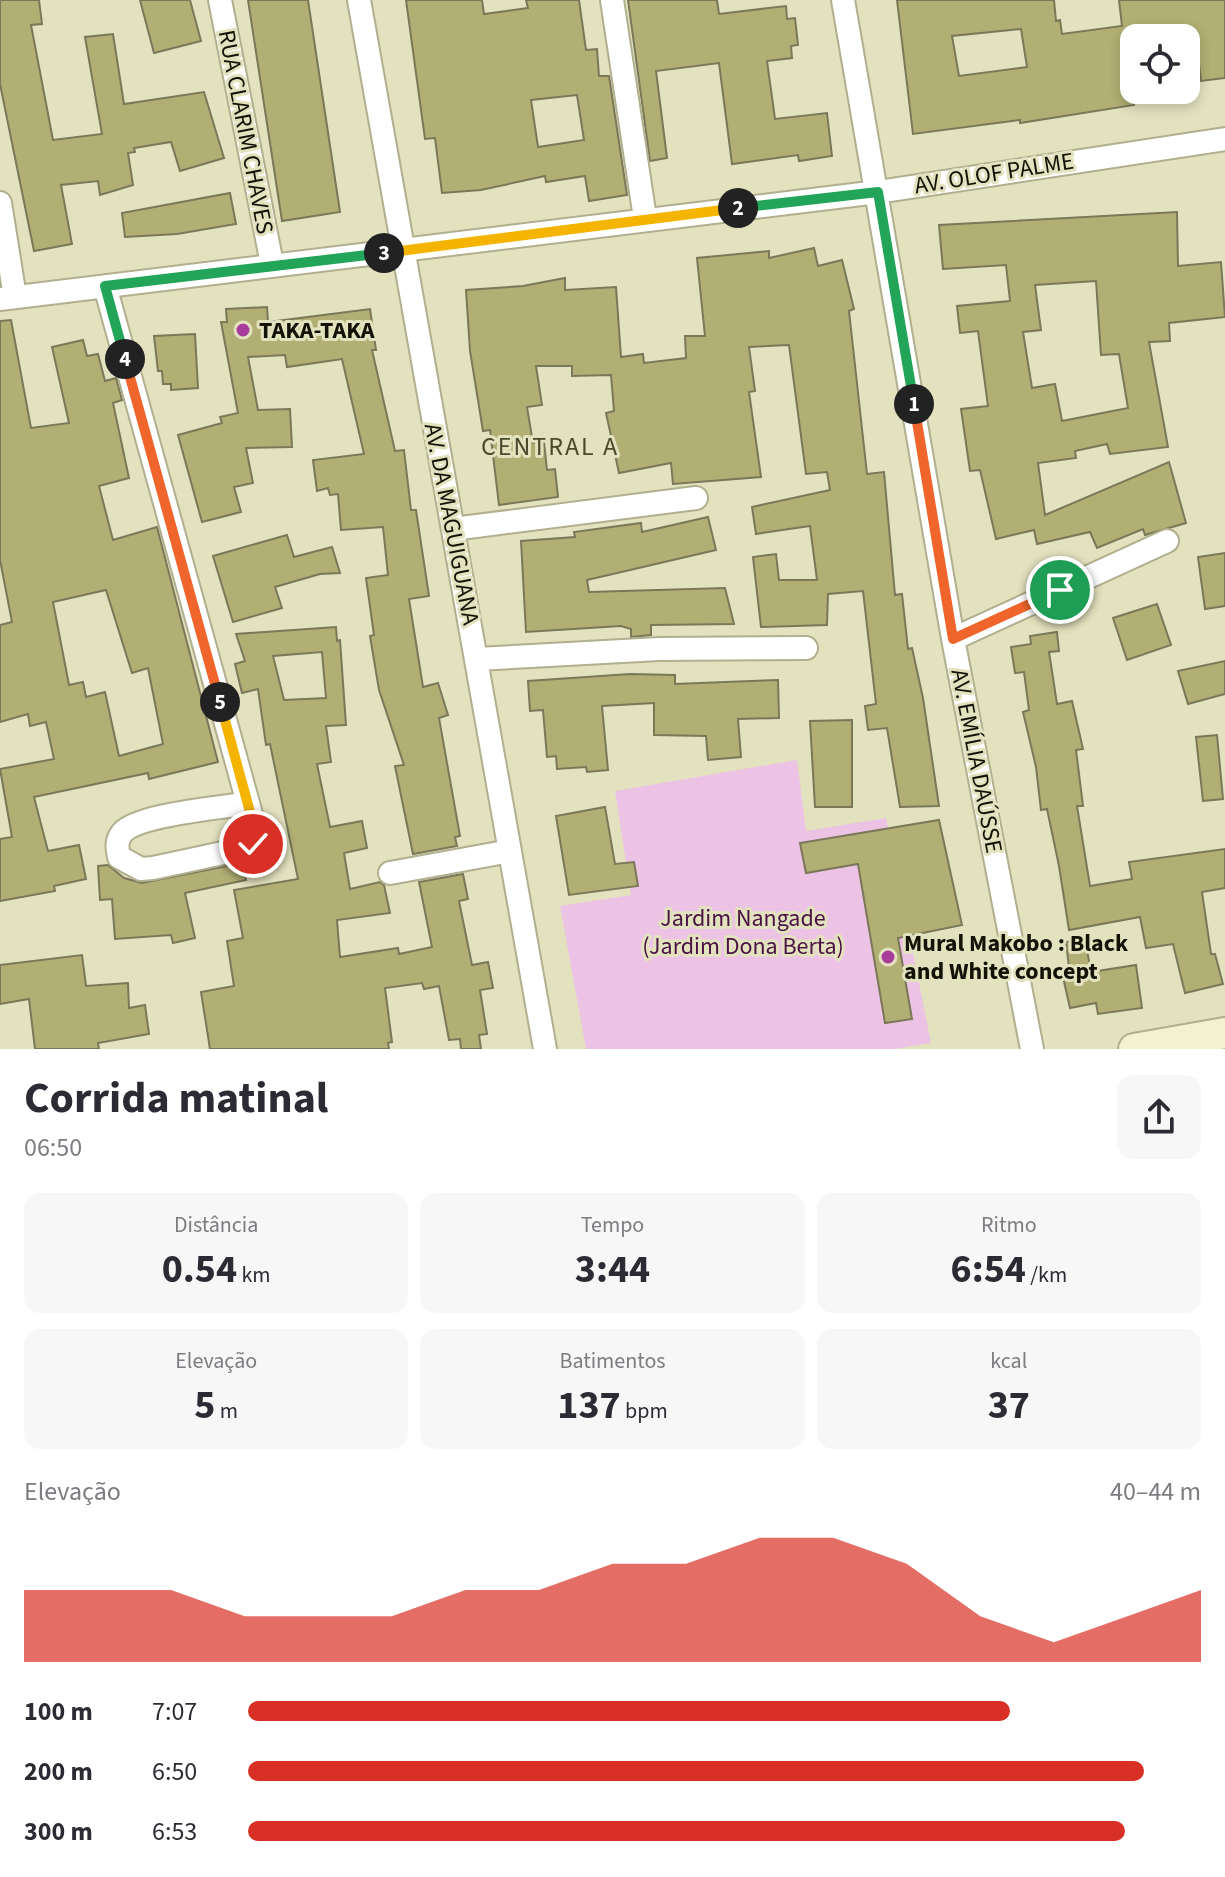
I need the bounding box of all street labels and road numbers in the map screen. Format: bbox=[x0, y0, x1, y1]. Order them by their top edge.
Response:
street label: RUA CLARIM CHAVES bbox=[209, 27, 282, 237]
street label: AV. OLOF PALME bbox=[912, 144, 1076, 203]
street label: AV. DA MAGUIGUANA bbox=[415, 420, 488, 628]
street label: AV. EMÍLIA DAÚSSE bbox=[942, 666, 1012, 856]

